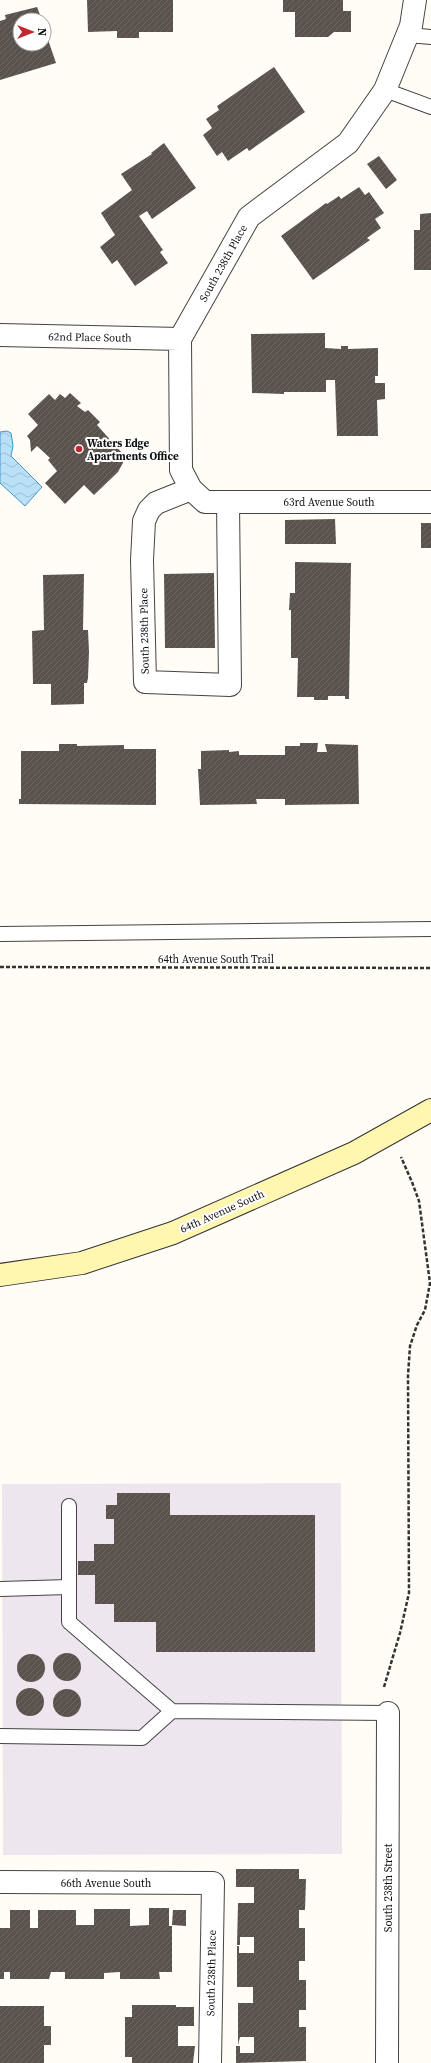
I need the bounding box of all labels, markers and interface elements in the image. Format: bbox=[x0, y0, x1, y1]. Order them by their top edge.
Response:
north arrow bbox=[12, 12, 52, 52]
text: N bbox=[34, 28, 49, 36]
street label: South 238th Place bbox=[196, 222, 251, 305]
street label: 62nd Place South bbox=[48, 329, 132, 346]
place label: Waters Edge Apartments Office bbox=[87, 436, 179, 464]
marker: Waters Edge Apartments Office bbox=[74, 444, 84, 454]
street label: 63rd Avenue South bbox=[283, 495, 375, 510]
street label: South 238th Place bbox=[136, 587, 153, 674]
street label: 64th Avenue South Trail bbox=[158, 952, 274, 967]
street label: 64th Avenue South bbox=[178, 1186, 267, 1237]
street label: South 238th Street bbox=[381, 1843, 396, 1932]
street label: 66th Avenue South bbox=[61, 1876, 152, 1891]
street label: South 238th Place bbox=[203, 1929, 220, 2016]

